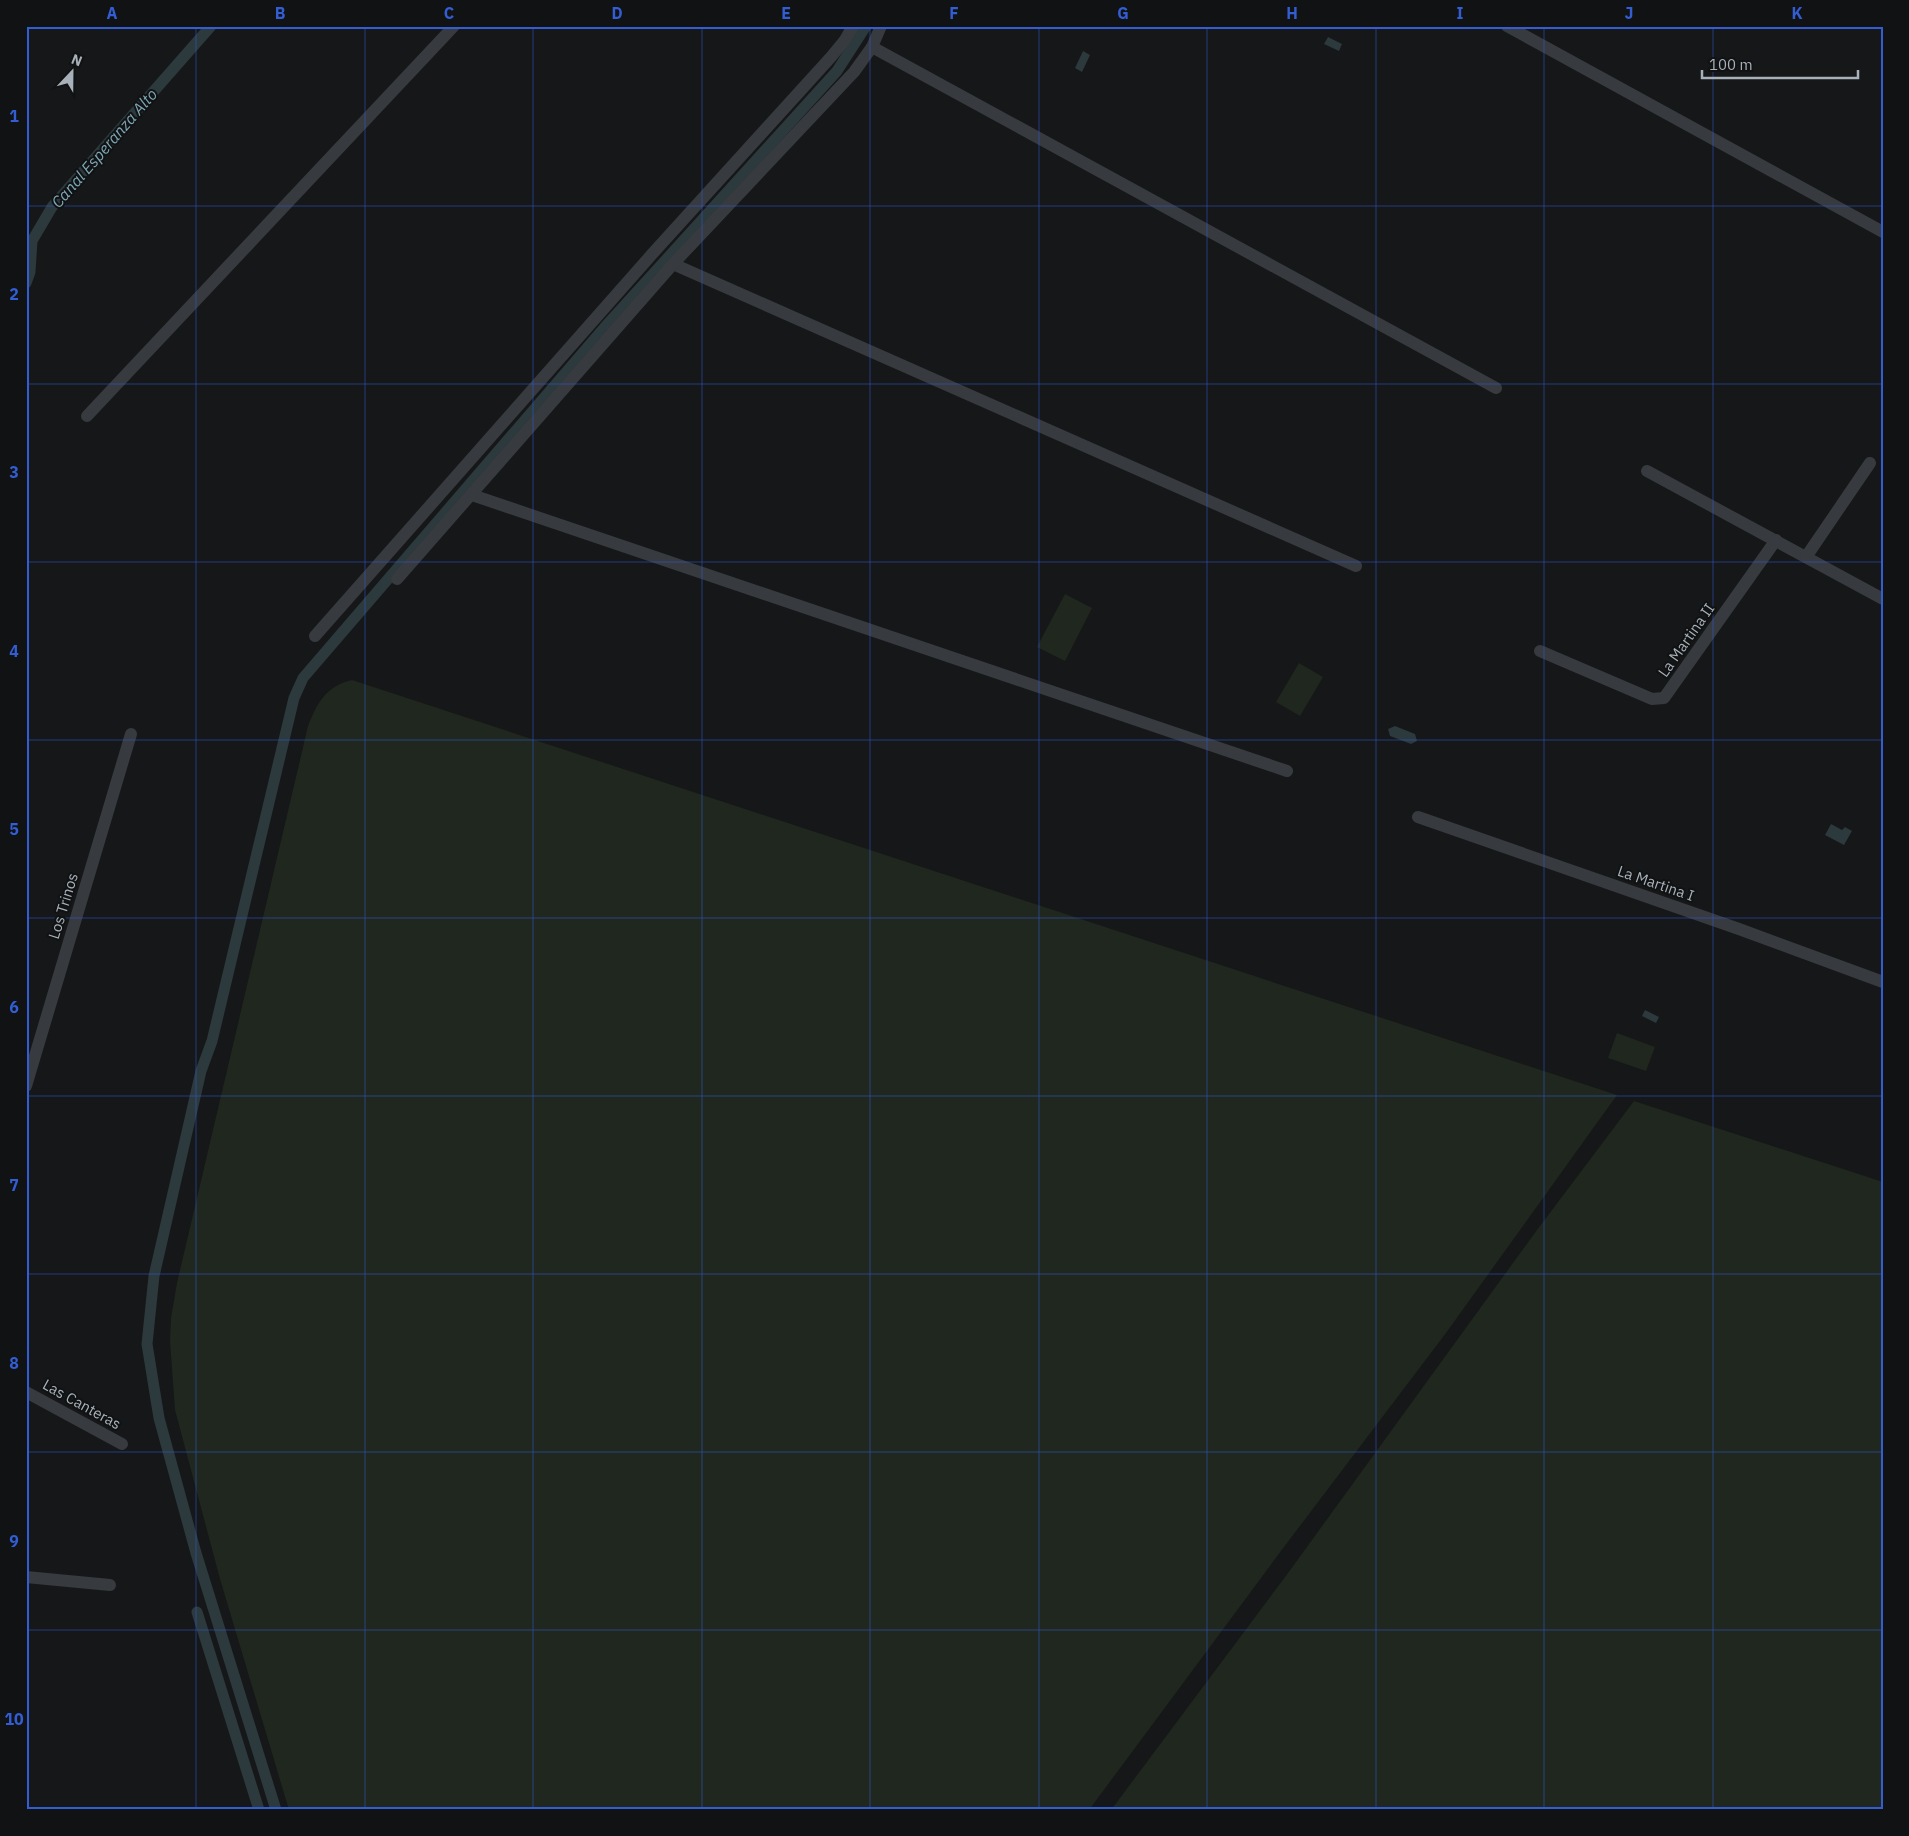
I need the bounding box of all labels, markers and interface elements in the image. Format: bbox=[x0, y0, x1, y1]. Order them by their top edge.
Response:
text: A bbox=[107, 3, 118, 23]
text: B bbox=[275, 3, 286, 23]
text: C bbox=[444, 3, 454, 23]
text: D bbox=[611, 3, 623, 23]
text: E bbox=[781, 3, 791, 23]
text: F bbox=[949, 3, 959, 23]
text: G bbox=[1117, 3, 1129, 23]
text: H bbox=[1286, 3, 1298, 23]
text: I bbox=[1457, 3, 1464, 23]
text: J bbox=[1625, 3, 1633, 23]
text: K bbox=[1791, 3, 1803, 23]
north arrow bbox=[48, 48, 98, 98]
scale bar bbox=[1702, 48, 1858, 80]
text: N bbox=[69, 50, 85, 70]
text: 100 m bbox=[1709, 55, 1753, 74]
water label: Canal Esperanza Alto bbox=[47, 84, 161, 212]
text: 1 bbox=[9, 106, 19, 126]
text: 2 bbox=[9, 284, 19, 304]
text: 3 bbox=[9, 462, 19, 482]
street label: La Martina II bbox=[1654, 599, 1718, 681]
text: 4 bbox=[9, 641, 19, 661]
text: 5 bbox=[9, 819, 19, 839]
street label: La Martina I bbox=[1615, 861, 1697, 905]
street label: Los Trinos bbox=[44, 871, 82, 941]
text: 6 bbox=[9, 997, 19, 1017]
text: 7 bbox=[9, 1175, 19, 1195]
text: 8 bbox=[9, 1353, 19, 1373]
street label: Las Canteras bbox=[40, 1375, 124, 1433]
text: 9 bbox=[9, 1531, 19, 1551]
text: 10 bbox=[4, 1709, 24, 1729]

